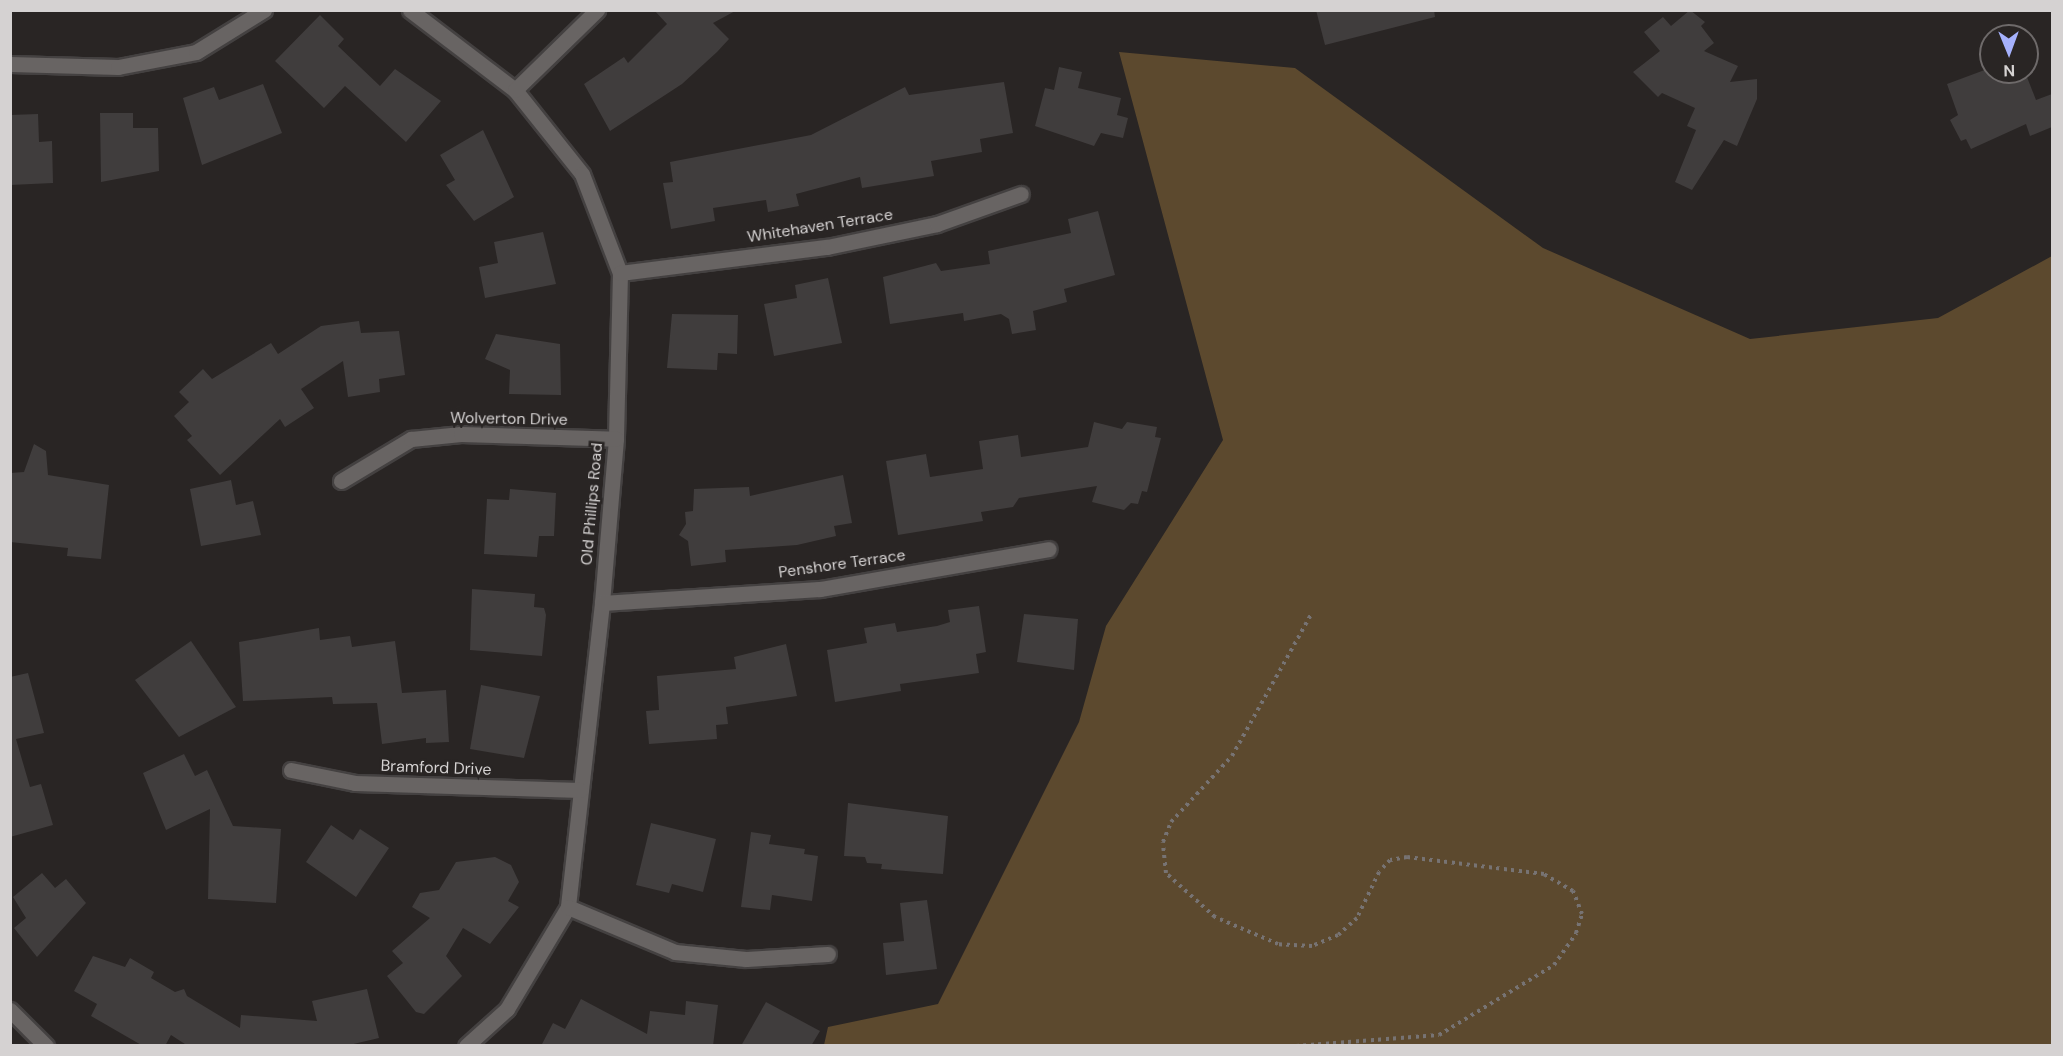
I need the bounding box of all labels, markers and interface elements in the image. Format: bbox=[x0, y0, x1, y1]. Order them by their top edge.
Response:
north arrow bbox=[1979, 24, 2039, 84]
text: N bbox=[2003, 60, 2015, 81]
street label: Whitehaven Terrace bbox=[746, 205, 894, 247]
street label: Wolverton Drive bbox=[450, 408, 568, 430]
street label: Old Phillips Road bbox=[577, 442, 607, 566]
street label: Penshore Terrace bbox=[777, 546, 907, 582]
street label: Bramford Drive bbox=[380, 756, 492, 780]

